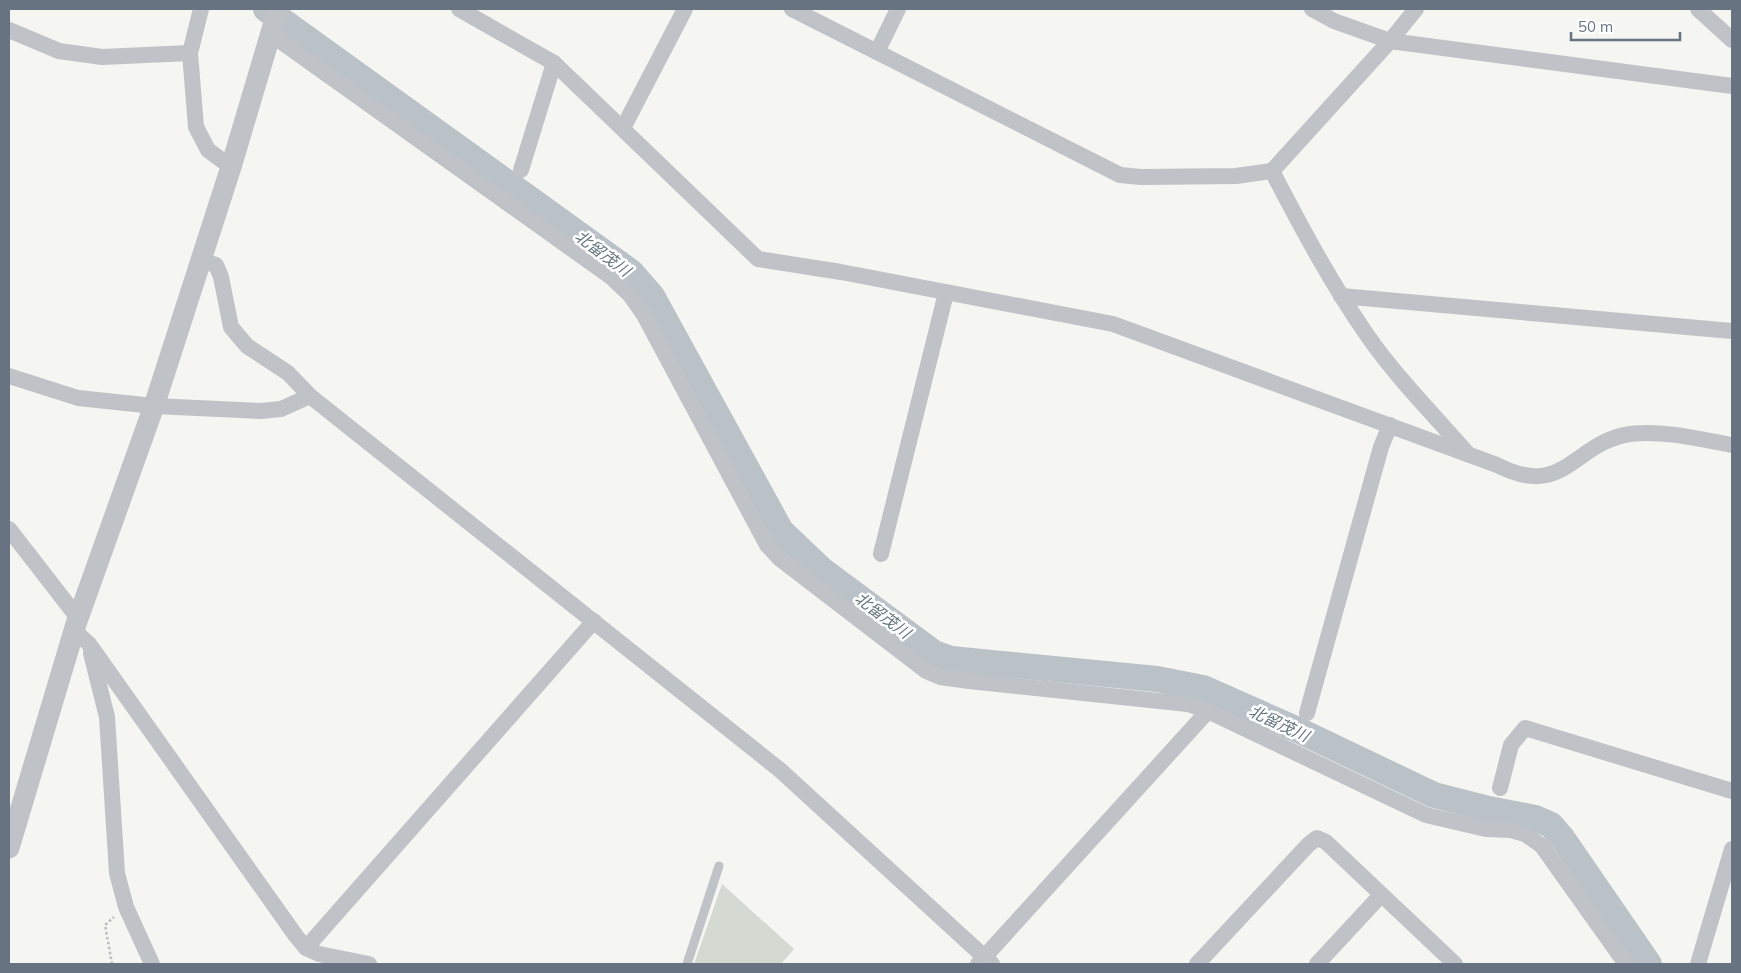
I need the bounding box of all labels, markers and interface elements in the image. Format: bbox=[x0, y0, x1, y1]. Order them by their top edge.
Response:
scale bar bbox=[1571, 10, 1680, 42]
text: 50 m bbox=[1578, 17, 1613, 36]
water label: 北留茂川 bbox=[571, 226, 636, 281]
water label: 北留茂川 bbox=[851, 588, 916, 643]
water label: 北留茂川 bbox=[1246, 700, 1314, 746]

